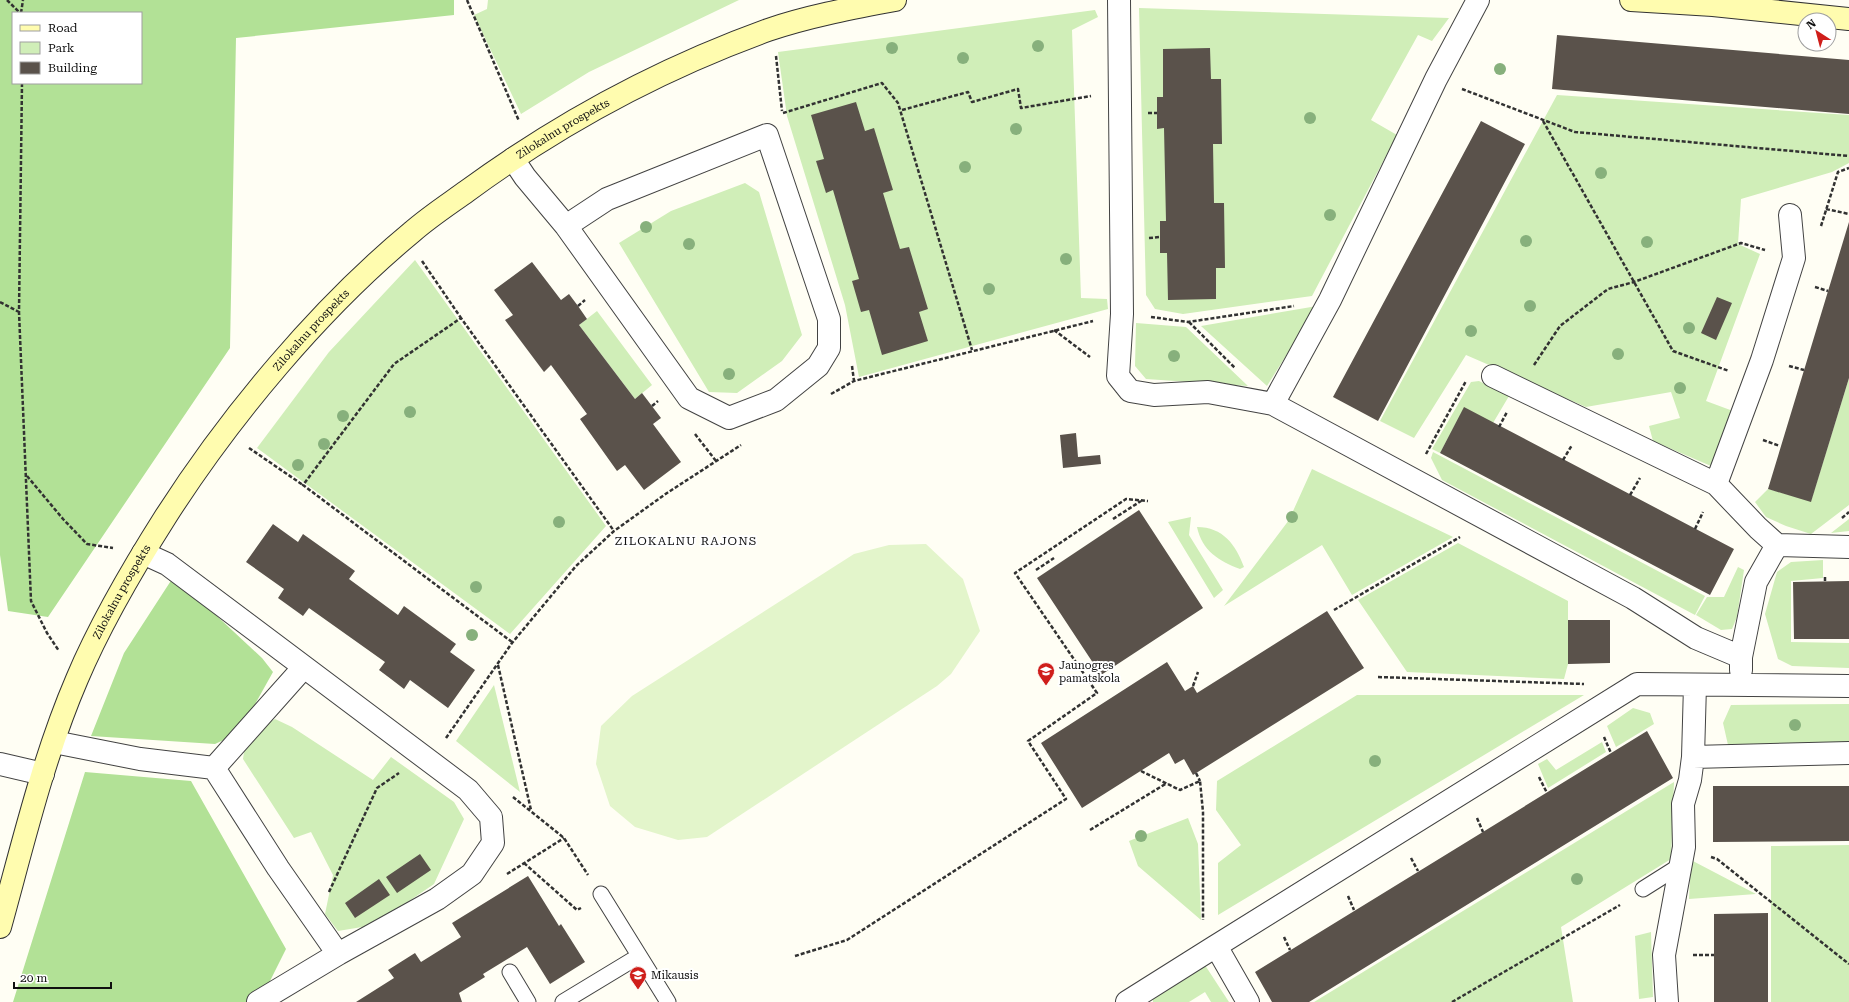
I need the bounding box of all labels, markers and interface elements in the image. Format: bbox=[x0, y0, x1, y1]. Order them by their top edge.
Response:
legend bbox=[12, 12, 142, 84]
north arrow bbox=[1797, 12, 1837, 52]
text: N bbox=[1804, 16, 1819, 32]
text: Road bbox=[48, 21, 78, 35]
text: Park bbox=[48, 41, 75, 55]
text: Building bbox=[48, 61, 97, 75]
street label: Zilokalnu prospekts bbox=[514, 96, 612, 161]
street label: Zilokalnu prospekts bbox=[270, 286, 352, 373]
district label: ZILOKALNU RAJONS bbox=[615, 534, 757, 548]
street label: Zilokalnu prospekts bbox=[90, 542, 153, 641]
place label: Jaunogres pamatskola bbox=[1059, 659, 1120, 685]
school or university icon: Jaunogres pamatskola bbox=[1036, 661, 1056, 686]
scale bar bbox=[14, 964, 111, 990]
school or university icon: Mikausis bbox=[628, 965, 648, 990]
place label: Mikausis bbox=[651, 969, 698, 982]
text: 20 m bbox=[20, 971, 47, 985]

